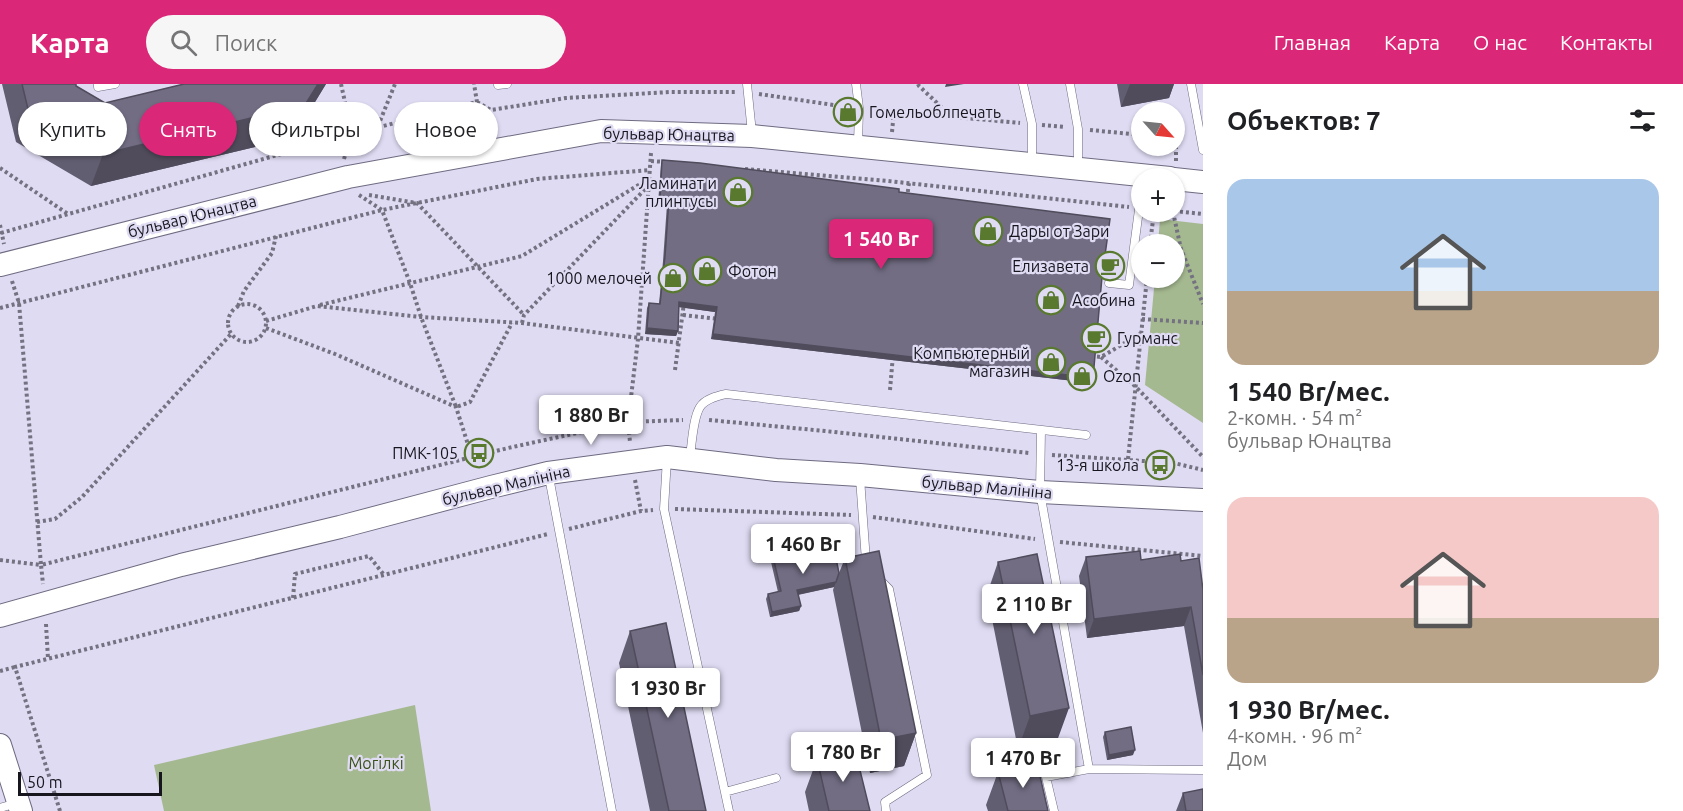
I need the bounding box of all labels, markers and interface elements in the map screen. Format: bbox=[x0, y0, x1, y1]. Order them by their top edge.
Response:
search box bbox=[146, 15, 566, 69]
icon: search bbox=[167, 26, 200, 59]
text: Карта bbox=[30, 27, 110, 58]
text: Поиск bbox=[215, 30, 277, 55]
text: Главная bbox=[1274, 30, 1351, 54]
text: Карта bbox=[1384, 30, 1440, 54]
text: О нас bbox=[1473, 30, 1527, 54]
text: Контакты bbox=[1560, 30, 1653, 54]
shop icon: Гомельоблпечать bbox=[832, 96, 864, 128]
chip: Купить bbox=[18, 102, 127, 156]
chip: Снять bbox=[139, 102, 237, 156]
chip: Фильтры bbox=[249, 102, 382, 156]
chip: Новое bbox=[394, 102, 498, 156]
north arrow bbox=[1131, 102, 1185, 156]
map controls bbox=[1131, 102, 1185, 288]
place label: Гомельоблпечать bbox=[869, 103, 1001, 121]
icon: filters bbox=[1626, 104, 1659, 137]
text: Объектов: 7 bbox=[1227, 106, 1381, 135]
street label: бульвар Юнацтва bbox=[603, 124, 735, 144]
button: + bbox=[1131, 168, 1185, 222]
place label: Ламинат и плинтусы bbox=[639, 174, 717, 210]
shop icon: Ламинат и плинтусы bbox=[722, 176, 754, 208]
street label: бульвар Юнацтва bbox=[126, 191, 258, 241]
shop icon: Дары от Зари bbox=[972, 215, 1004, 247]
icon: home bbox=[1389, 218, 1497, 326]
pin: 1 540 Br bbox=[819, 219, 943, 270]
place label: Дары от Зари bbox=[1009, 222, 1109, 240]
text: 1 540 Br bbox=[843, 227, 919, 250]
button: − bbox=[1131, 234, 1185, 288]
cafe icon: Елизавета bbox=[1094, 250, 1126, 282]
shop icon: Фотон bbox=[691, 255, 723, 287]
place label: Елизавета bbox=[1012, 257, 1089, 275]
shop icon: 1000 мелочей bbox=[657, 262, 689, 294]
place label: Фотон bbox=[728, 262, 777, 280]
place label: 1000 мелочей bbox=[546, 269, 652, 287]
shop icon: Асобина bbox=[1035, 284, 1067, 316]
place label: Асобина bbox=[1072, 291, 1136, 309]
cafe icon: Гурманс bbox=[1080, 322, 1112, 354]
place label: Гурманс bbox=[1117, 329, 1178, 347]
place label: Компьютерный магазин bbox=[913, 344, 1030, 380]
shop icon: Компьютерный магазин bbox=[1035, 346, 1067, 378]
shop icon: Ozon bbox=[1066, 360, 1098, 392]
place label: Ozon bbox=[1103, 367, 1141, 385]
text: 1 540 Br/мес. bbox=[1227, 377, 1390, 406]
pin: 1 880 Br bbox=[529, 395, 653, 446]
text: 1 880 Br bbox=[553, 403, 629, 426]
text: 2-комн. · 54 m² bbox=[1227, 406, 1362, 429]
text: бульвар Юнацтва bbox=[1227, 429, 1392, 452]
bus stop icon: ПМК-105 bbox=[463, 437, 495, 469]
place label: ПМК-105 bbox=[392, 444, 458, 462]
bus stop icon: 13-я школа bbox=[1144, 449, 1176, 481]
place label: 13-я школа bbox=[1056, 456, 1139, 474]
street label: бульвар Малініна bbox=[440, 462, 572, 508]
street label: бульвар Малініна bbox=[921, 472, 1053, 502]
pin: 1 460 Br bbox=[741, 524, 865, 575]
text: 1 460 Br bbox=[765, 532, 841, 555]
icon: home bbox=[1389, 536, 1497, 644]
pin: 2 110 Br bbox=[972, 584, 1096, 635]
text: 2 110 Br bbox=[996, 592, 1072, 615]
pin: 1 930 Br bbox=[606, 668, 730, 719]
text: 1 930 Br bbox=[630, 676, 706, 699]
text: 1 930 Br/мес. bbox=[1227, 695, 1390, 724]
text: 4-комн. · 96 m² bbox=[1227, 724, 1362, 747]
pin: 1 780 Br bbox=[781, 732, 905, 783]
pin: 1 470 Br bbox=[961, 738, 1085, 789]
text: 1 780 Br bbox=[805, 740, 881, 763]
text: 1 470 Br bbox=[985, 746, 1061, 769]
text: Дом bbox=[1227, 747, 1267, 770]
park label: Могілкі bbox=[348, 754, 404, 772]
scale bar bbox=[18, 769, 162, 796]
text: 50 m bbox=[27, 773, 63, 791]

